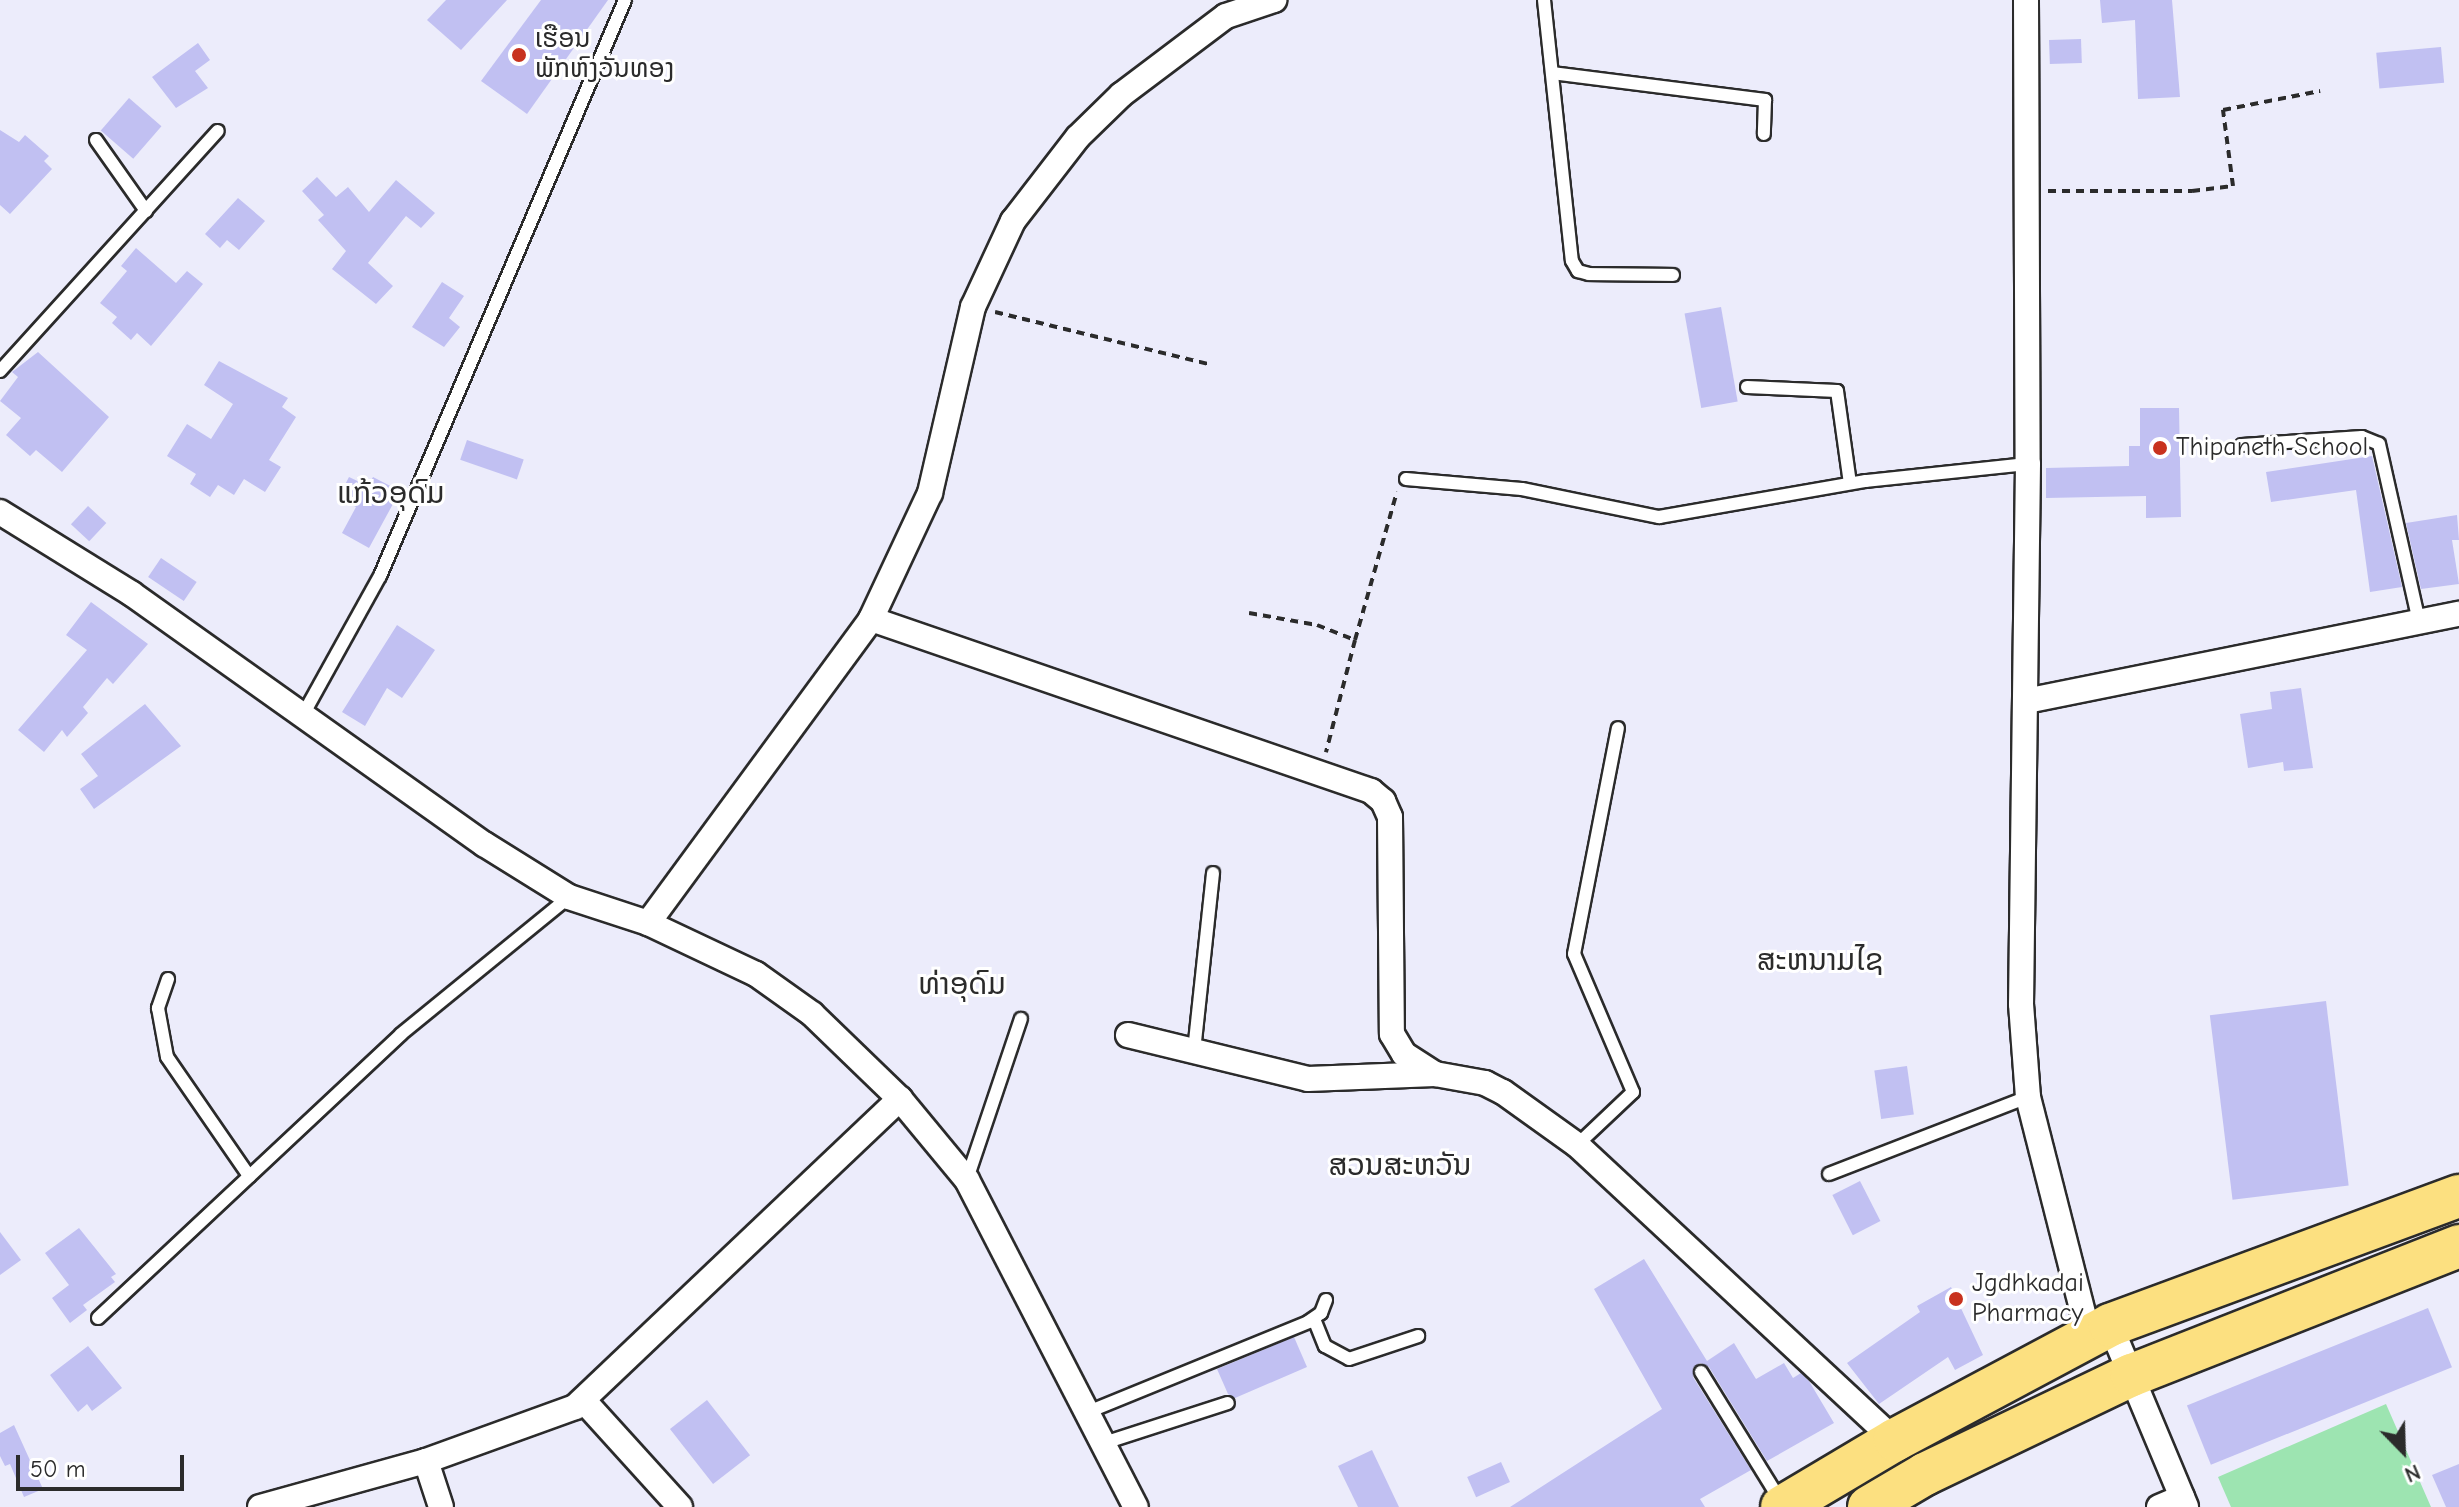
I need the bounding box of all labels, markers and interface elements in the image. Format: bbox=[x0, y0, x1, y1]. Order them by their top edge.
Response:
place label: ເຮືອນ ພັກຫົງວັນທອງ bbox=[535, 24, 674, 86]
marker: ເຮືອນ ພັກຫົງວັນທອງ bbox=[510, 46, 528, 64]
place label: Thipaneth School bbox=[2176, 432, 2368, 464]
marker: Thipaneth School bbox=[2151, 439, 2169, 457]
district label: ແກ້ວອຸດົມ bbox=[337, 476, 445, 512]
district label: ສະຫນາມໄຊ bbox=[1757, 943, 1883, 979]
district label: ທ່າອຸດົມ bbox=[918, 967, 1006, 1003]
district label: ສວນສະຫວັນ bbox=[1328, 1148, 1472, 1184]
place label: Jgdhkadai Pharmacy bbox=[1972, 1268, 2084, 1330]
marker: Jgdhkadai Pharmacy bbox=[1947, 1290, 1965, 1308]
north arrow bbox=[2363, 1411, 2443, 1491]
scale bar bbox=[20, 1439, 188, 1489]
text: 50 m bbox=[30, 1455, 86, 1483]
text: N bbox=[2401, 1458, 2424, 1488]

